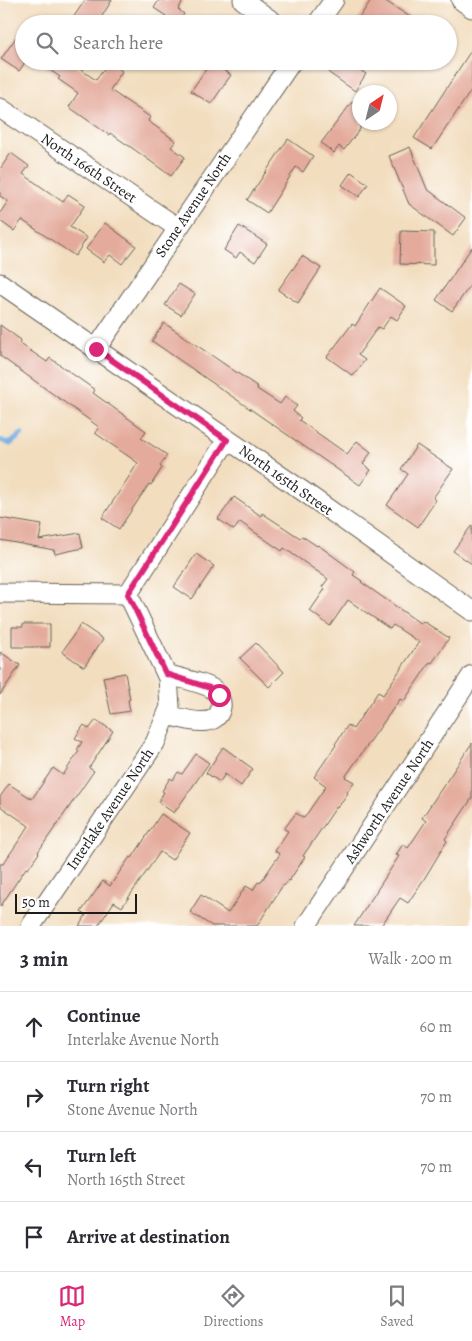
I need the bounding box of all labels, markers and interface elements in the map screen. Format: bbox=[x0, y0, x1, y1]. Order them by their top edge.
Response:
search box bbox=[15, 15, 457, 70]
icon: search bbox=[33, 29, 61, 57]
text: Search here bbox=[73, 30, 163, 56]
north arrow bbox=[352, 85, 397, 130]
street label: North 166th Street bbox=[37, 129, 141, 207]
street label: Stone Avenue North bbox=[150, 149, 236, 261]
route end bbox=[85, 338, 108, 361]
street label: North 165th Street bbox=[235, 440, 337, 520]
route start bbox=[208, 684, 231, 707]
street label: Ashworth Avenue North bbox=[339, 735, 438, 868]
street label: Interlake Avenue North bbox=[62, 744, 158, 874]
scale bar bbox=[15, 891, 138, 914]
text: 50 m bbox=[22, 893, 50, 912]
text: 3 min bbox=[20, 945, 68, 973]
text: Walk · 200 m bbox=[368, 948, 452, 970]
text: Continue bbox=[67, 1003, 141, 1029]
icon: ahead bbox=[20, 1013, 48, 1041]
text: 60 m bbox=[420, 1016, 452, 1038]
text: Interlake Avenue North bbox=[67, 1029, 219, 1051]
text: Turn right bbox=[67, 1073, 149, 1099]
icon: right bbox=[20, 1083, 48, 1111]
text: 70 m bbox=[420, 1086, 452, 1108]
text: Stone Avenue North bbox=[67, 1099, 198, 1121]
text: Turn left bbox=[67, 1143, 136, 1169]
icon: left bbox=[20, 1153, 48, 1181]
text: 70 m bbox=[420, 1156, 452, 1178]
text: North 165th Street bbox=[67, 1169, 185, 1191]
icon: arrive bbox=[20, 1223, 48, 1251]
text: Arrive at destination bbox=[67, 1224, 230, 1250]
tab: Map bbox=[58, 1282, 86, 1331]
tab: Directions bbox=[203, 1282, 263, 1331]
tab: Saved bbox=[380, 1282, 414, 1331]

